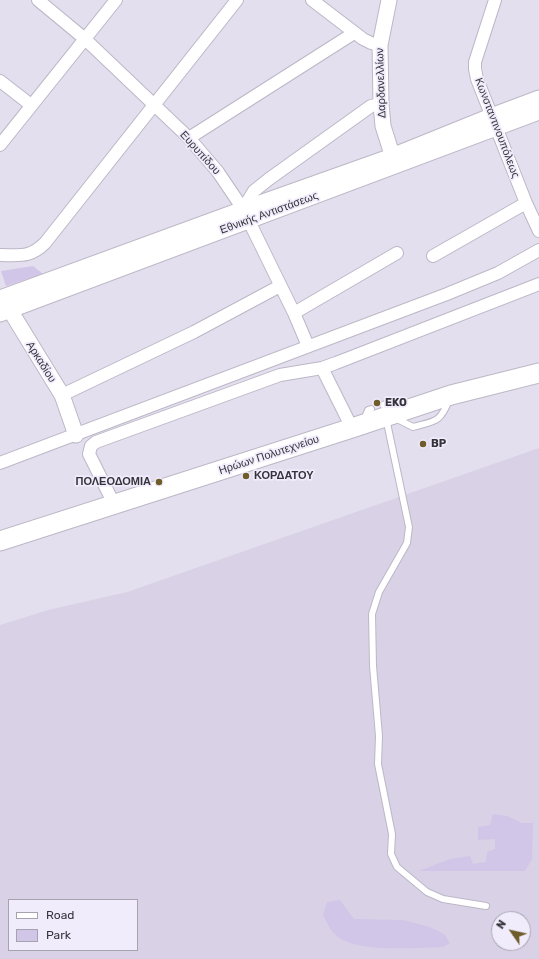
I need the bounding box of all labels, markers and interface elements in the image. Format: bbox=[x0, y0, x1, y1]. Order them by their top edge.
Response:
street label: Δαρδανελλίων bbox=[373, 48, 389, 118]
street label: Κωνσταντινουπόλεως bbox=[472, 76, 522, 180]
street label: Ευρυπίδου bbox=[177, 129, 223, 177]
street label: Εθνικής Αντιστάσεως bbox=[218, 189, 320, 237]
street label: Αρκαδίου bbox=[23, 339, 59, 385]
place label: EKO bbox=[385, 396, 407, 410]
marker: EKO bbox=[372, 398, 382, 408]
street label: Ηρώων Πολυτεχνείου bbox=[217, 433, 321, 477]
place label: BP bbox=[431, 437, 446, 451]
marker: BP bbox=[418, 439, 428, 449]
place label: ΚΟΡΔΑΤΟΥ bbox=[254, 469, 314, 483]
marker: ΚΟΡΔΑΤΟΥ bbox=[241, 471, 251, 481]
place label: ΠΟΛΕΟΔΟΜΙΑ bbox=[76, 475, 151, 489]
marker: ΠΟΛΕΟΔΟΜΙΑ bbox=[154, 477, 164, 487]
legend bbox=[8, 899, 138, 951]
text: Road bbox=[46, 908, 74, 922]
north arrow bbox=[491, 911, 531, 951]
text: N bbox=[494, 918, 509, 931]
text: Park bbox=[46, 928, 71, 942]

